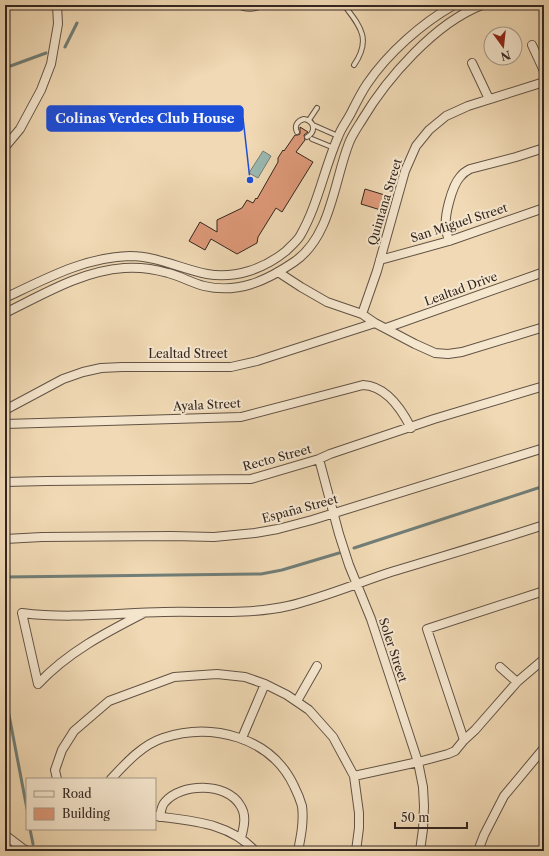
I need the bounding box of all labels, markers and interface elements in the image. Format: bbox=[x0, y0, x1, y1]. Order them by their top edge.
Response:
north arrow bbox=[483, 26, 523, 66]
text: N bbox=[499, 48, 512, 64]
callout: Colinas Verdes Club House bbox=[47, 106, 243, 131]
text: Colinas Verdes Club House bbox=[55, 110, 235, 126]
street label: Quintana Street bbox=[364, 156, 405, 247]
street label: San Miguel Street bbox=[408, 200, 510, 245]
street label: Lealtad Drive bbox=[422, 268, 500, 309]
street label: Lealtad Street bbox=[148, 346, 229, 361]
street label: Ayala Street bbox=[172, 395, 242, 414]
street label: Recto Street bbox=[241, 441, 314, 474]
street label: España Street bbox=[260, 491, 340, 526]
street label: Soler Street bbox=[376, 616, 411, 685]
legend bbox=[26, 778, 156, 830]
text: Road bbox=[62, 786, 92, 801]
scale bar bbox=[395, 804, 467, 830]
text: Building bbox=[62, 806, 110, 821]
text: 50 m bbox=[401, 810, 430, 825]

